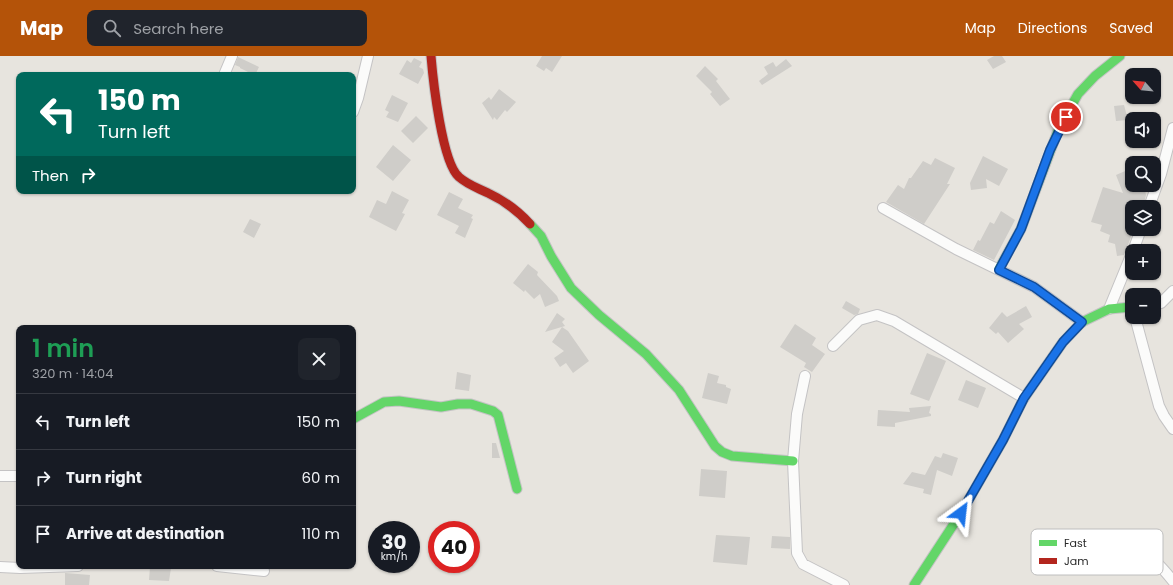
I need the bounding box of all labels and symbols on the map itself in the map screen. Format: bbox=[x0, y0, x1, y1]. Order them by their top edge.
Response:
north arrow bbox=[1125, 68, 1161, 104]
pin bbox=[1049, 100, 1083, 134]
position arrow bbox=[940, 492, 982, 534]
speed limit sign: 40 bbox=[428, 521, 480, 573]
legend bbox=[1031, 529, 1163, 575]
text: Fast bbox=[1064, 535, 1087, 551]
text: Jam bbox=[1064, 553, 1089, 569]

